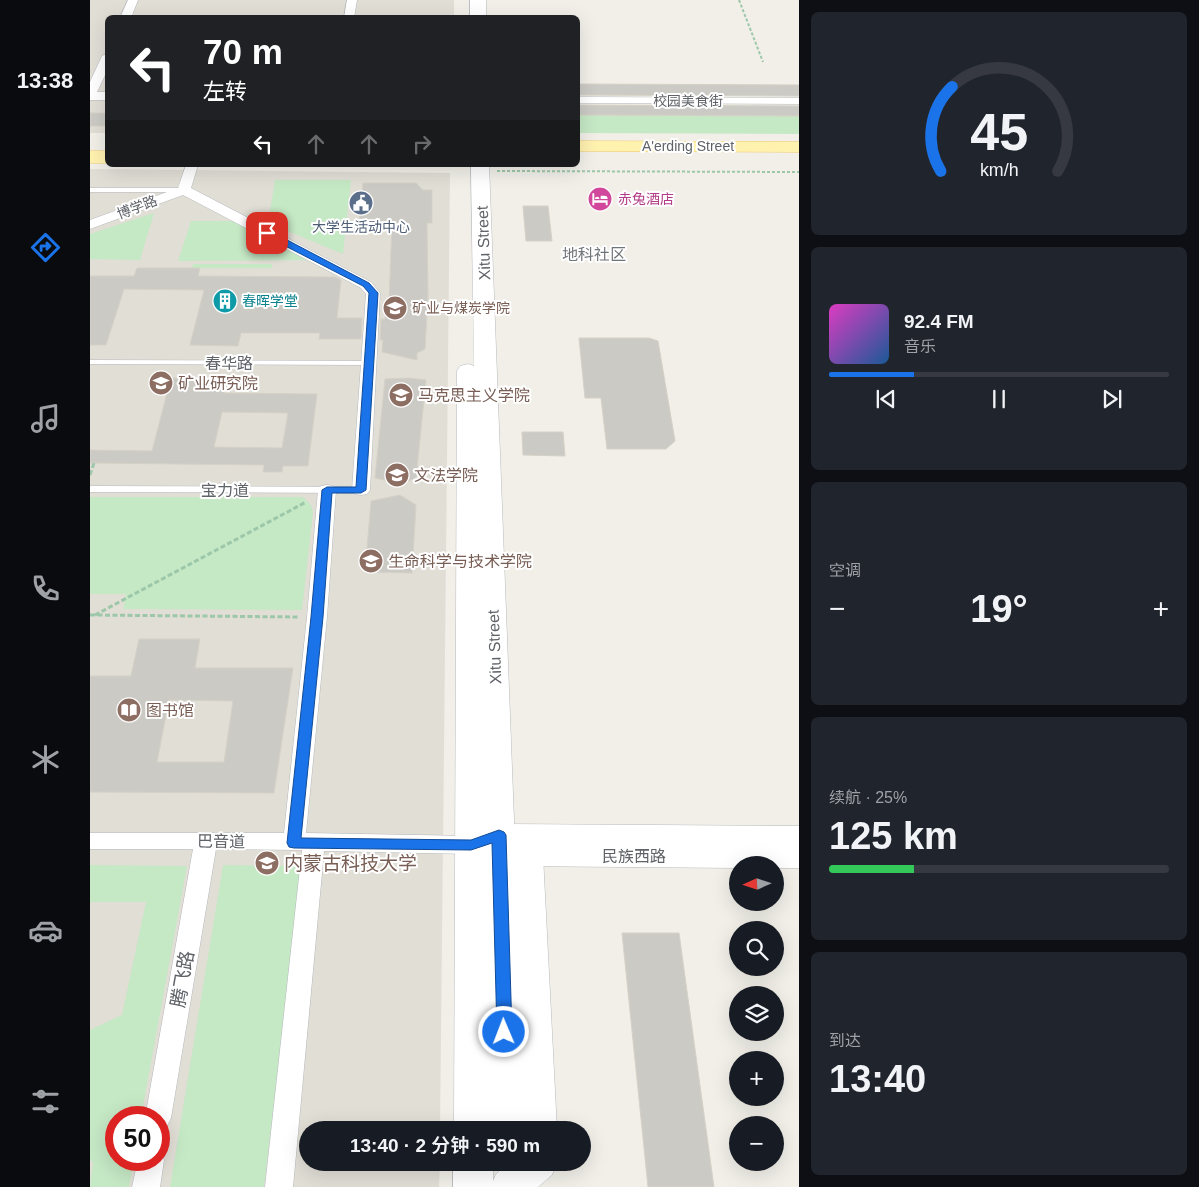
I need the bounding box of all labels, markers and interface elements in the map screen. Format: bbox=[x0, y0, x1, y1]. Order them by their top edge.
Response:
text: 70 m bbox=[203, 32, 283, 71]
icon: left bbox=[120, 35, 185, 100]
text: 13:38 bbox=[17, 68, 73, 93]
text: 左转 bbox=[203, 79, 247, 104]
street label: 校园美食街 bbox=[653, 93, 723, 109]
text: 45 bbox=[970, 103, 1028, 161]
icon: left bbox=[249, 130, 277, 158]
icon: ahead bbox=[302, 130, 330, 158]
icon: ahead bbox=[355, 130, 383, 158]
icon: right bbox=[408, 130, 436, 158]
street label: A'erding Street bbox=[642, 138, 734, 154]
text: km/h bbox=[980, 160, 1018, 180]
hotel icon: 赤兔酒店 bbox=[587, 186, 613, 212]
public building icon: 大学生活动中心 bbox=[348, 190, 374, 216]
place label: 赤兔酒店 bbox=[618, 191, 674, 207]
street label: 博学路 bbox=[115, 192, 159, 222]
street label: Xitu Street bbox=[474, 205, 493, 281]
pin bbox=[246, 212, 288, 254]
icon: arrive bbox=[253, 219, 281, 247]
place label: 大学生活动中心 bbox=[312, 219, 410, 235]
icon: directions bbox=[28, 230, 63, 265]
district label: 地科社区 bbox=[562, 246, 626, 263]
building icon: 春晖学堂 bbox=[212, 288, 238, 314]
place label: 春晖学堂 bbox=[242, 293, 298, 309]
school or university icon: 矿业与煤炭学院 bbox=[382, 295, 408, 321]
place label: 矿业与煤炭学院 bbox=[412, 300, 510, 316]
text: 92.4 FM bbox=[904, 311, 974, 332]
text: 音乐 bbox=[904, 338, 936, 355]
street label: 春华路 bbox=[205, 355, 253, 372]
school or university icon: 矿业研究院 bbox=[148, 370, 174, 396]
place label: 矿业研究院 bbox=[178, 375, 258, 392]
school or university icon: 马克思主义学院 bbox=[388, 382, 414, 408]
icon: previous bbox=[872, 385, 900, 413]
icon: pause bbox=[985, 385, 1013, 413]
icon: next bbox=[1098, 385, 1126, 413]
place label: 马克思主义学院 bbox=[418, 387, 530, 404]
icon: music bbox=[28, 401, 63, 436]
school or university icon: 文法学院 bbox=[384, 462, 410, 488]
place label: 文法学院 bbox=[414, 467, 478, 484]
street label: 宝力道 bbox=[201, 482, 249, 499]
school or university icon: 生命科学与技术学院 bbox=[358, 548, 384, 574]
place label: 生命科学与技术学院 bbox=[388, 553, 532, 570]
text: 空调 bbox=[829, 562, 861, 579]
icon: phone bbox=[28, 571, 63, 606]
text: 19° bbox=[970, 588, 1028, 630]
text: − bbox=[829, 593, 845, 624]
text: + bbox=[1153, 593, 1169, 624]
street label: Xitu Street bbox=[485, 609, 504, 685]
library icon: 图书馆 bbox=[116, 697, 142, 723]
place label: 图书馆 bbox=[146, 702, 194, 719]
icon: climate bbox=[28, 742, 63, 777]
text: 续航 · 25% bbox=[829, 789, 907, 806]
text: 125 km bbox=[829, 815, 958, 857]
street label: 巴音道 bbox=[197, 833, 245, 850]
street label: 民族西路 bbox=[602, 848, 666, 865]
school or university icon: 内蒙古科技大学 bbox=[254, 850, 280, 876]
place label: 内蒙古科技大学 bbox=[284, 853, 417, 874]
north arrow bbox=[729, 856, 784, 911]
map controls bbox=[729, 856, 784, 1171]
icon: car bbox=[28, 913, 63, 948]
button: search bbox=[729, 921, 784, 976]
street label: 腾飞路 bbox=[167, 949, 198, 1009]
button: layers bbox=[729, 986, 784, 1041]
position arrow bbox=[477, 1005, 529, 1057]
text: 到达 bbox=[829, 1032, 861, 1049]
button: + bbox=[729, 1051, 784, 1106]
text: 13:40 bbox=[829, 1058, 926, 1100]
icon: filters bbox=[28, 1084, 63, 1119]
speed limit sign: 50 bbox=[105, 1106, 170, 1171]
button: − bbox=[729, 1116, 784, 1171]
text: 13:40 · 2 分钟 · 590 m bbox=[350, 1135, 540, 1156]

